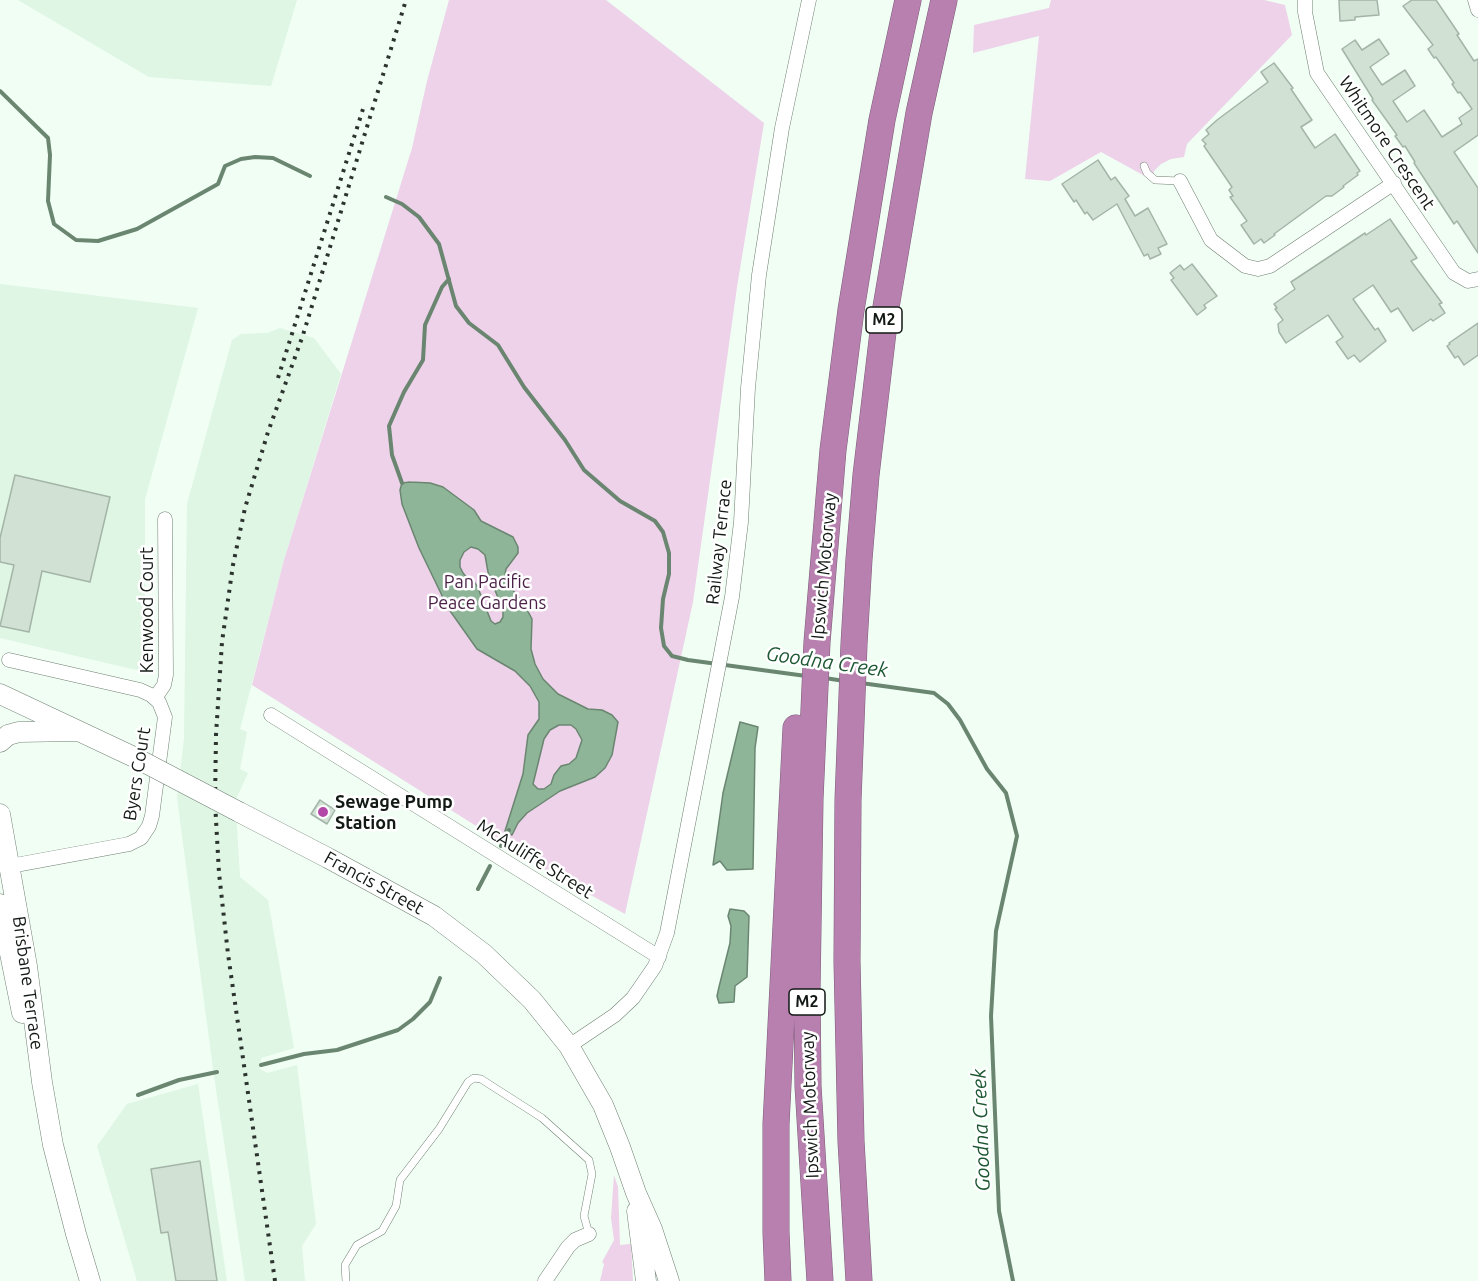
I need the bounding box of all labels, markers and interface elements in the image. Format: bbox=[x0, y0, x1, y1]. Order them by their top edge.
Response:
street label: Whitmore Crescent bbox=[1334, 72, 1440, 214]
road number: M2 bbox=[866, 307, 902, 333]
street label: Railway Terrace bbox=[702, 478, 736, 606]
street label: Ipswich Motorway bbox=[807, 492, 841, 640]
street label: Kenwood Court bbox=[136, 547, 158, 673]
park label: Pan Pacific Peace Gardens bbox=[428, 571, 546, 614]
water label: Goodna Creek bbox=[764, 642, 890, 682]
street label: Byers Court bbox=[119, 726, 155, 822]
place label: Sewage Pump Station bbox=[335, 791, 453, 834]
marker: Sewage Pump Station bbox=[316, 805, 330, 819]
street label: McAuliffe Street bbox=[473, 815, 597, 903]
street label: Francis Street bbox=[320, 847, 428, 919]
street label: Brisbane Terrace bbox=[8, 915, 48, 1051]
road number: M2 bbox=[789, 989, 825, 1015]
street label: Ipswich Motorway bbox=[797, 1031, 823, 1179]
water label: Goodna Creek bbox=[967, 1068, 995, 1192]

